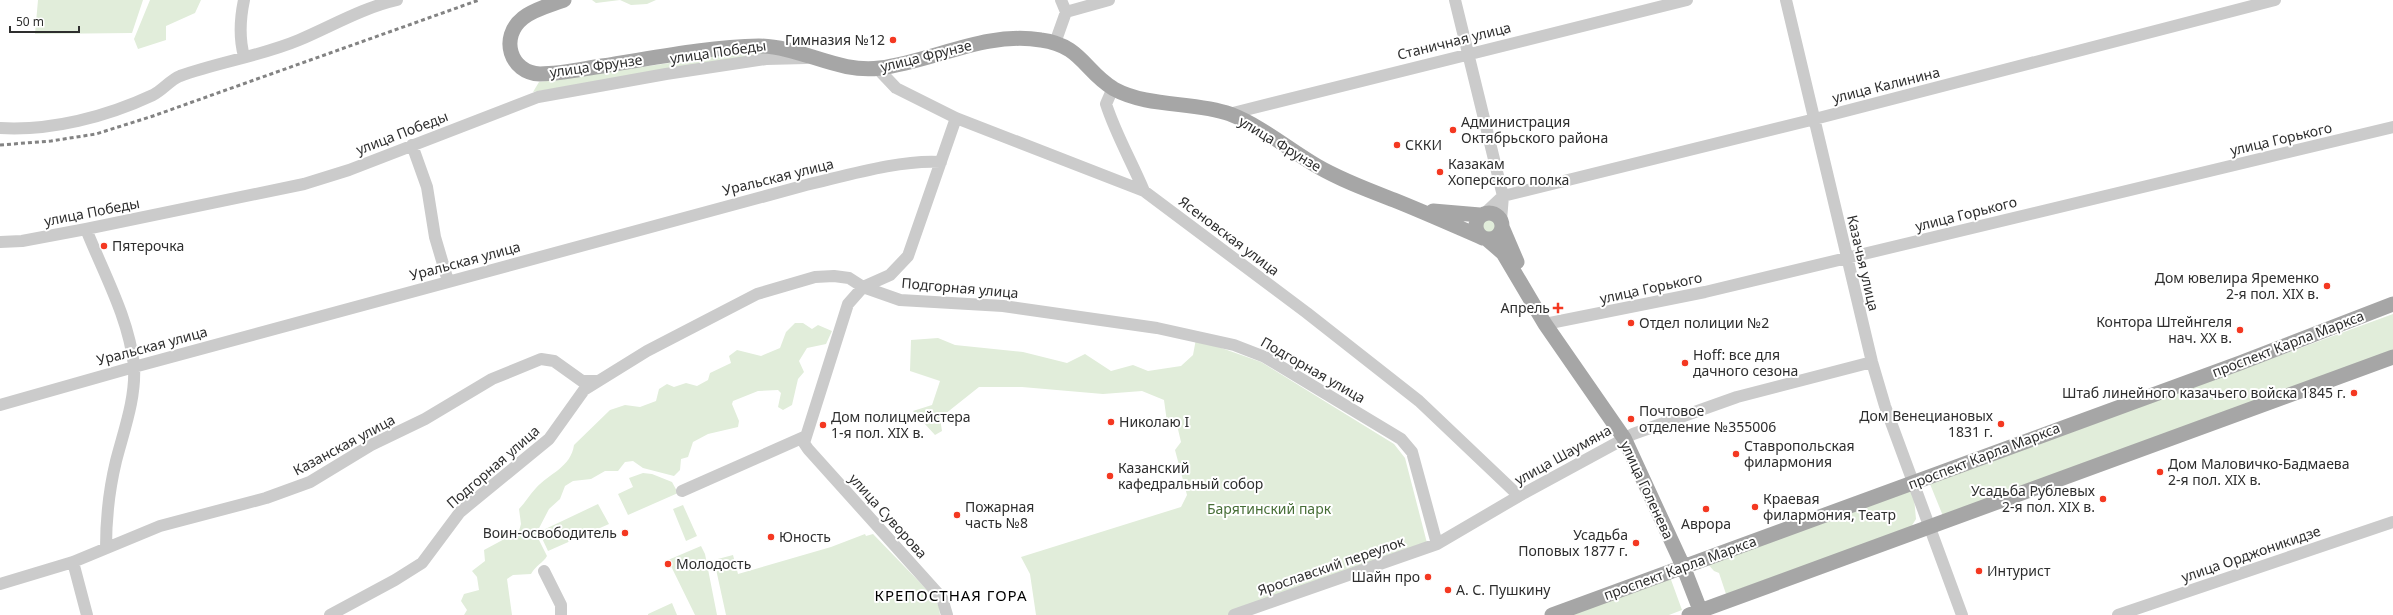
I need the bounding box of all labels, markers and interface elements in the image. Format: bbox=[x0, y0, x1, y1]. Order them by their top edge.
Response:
scale bar bbox=[10, 8, 79, 34]
text: 50 m bbox=[16, 13, 44, 30]
street label: Станичная улица bbox=[1395, 17, 1513, 64]
place label: Гимназия №12 bbox=[785, 30, 885, 49]
street label: улица Победы bbox=[669, 35, 767, 68]
street label: улица Фрунзе bbox=[878, 35, 974, 76]
marker: Гимназия №12 bbox=[888, 35, 898, 45]
street label: улица Фрунзе bbox=[548, 50, 644, 81]
street label: улица Калинина bbox=[1830, 62, 1942, 107]
street label: улица Победы bbox=[353, 106, 450, 159]
street label: улица Фрунзе bbox=[1235, 111, 1325, 176]
place label: Администрация Октябрьского района bbox=[1461, 112, 1608, 147]
street label: улица Горького bbox=[2228, 118, 2334, 159]
marker: Администрация Октябрьского района bbox=[1448, 125, 1458, 135]
place label: СККИ bbox=[1405, 135, 1442, 154]
marker: СККИ bbox=[1392, 140, 1402, 150]
street label: Уральская улица bbox=[720, 154, 835, 200]
place label: Казакам Хоперского полка bbox=[1448, 154, 1569, 189]
marker: Казакам Хоперского полка bbox=[1435, 167, 1445, 177]
street label: Ясеновская улица bbox=[1175, 191, 1284, 280]
street label: улица Горького bbox=[1913, 192, 2019, 235]
street label: улица Победы bbox=[42, 193, 141, 230]
street label: Казачья улица bbox=[1843, 213, 1884, 313]
place label: Пятерочка bbox=[112, 236, 184, 255]
street label: Уральская улица bbox=[407, 237, 522, 284]
marker: Пятерочка bbox=[99, 241, 109, 251]
street label: улица Горького bbox=[1598, 267, 1704, 308]
place label: Дом ювелира Яременко 2-я пол. XIX в. bbox=[2155, 268, 2319, 303]
street label: Подгорная улица bbox=[901, 273, 1019, 302]
marker: Дом ювелира Яременко 2-я пол. XIX в. bbox=[2322, 281, 2332, 291]
place label: Апрель bbox=[1501, 298, 1550, 317]
marker: Апрель bbox=[1553, 303, 1563, 313]
street label: проспект Карла Маркса bbox=[2209, 306, 2367, 381]
place label: Контора Штейнгеля нач. ХХ в. bbox=[2096, 312, 2232, 347]
place label: Отдел полиции №2 bbox=[1639, 313, 1769, 332]
marker: Отдел полиции №2 bbox=[1626, 318, 1636, 328]
street label: Уральская улица bbox=[94, 322, 209, 369]
marker: Контора Штейнгеля нач. ХХ в. bbox=[2235, 325, 2245, 335]
street label: Подгорная улица bbox=[1258, 332, 1369, 407]
place label: Hoff: все для дачного сезона bbox=[1693, 345, 1798, 380]
marker: Hoff: все для дачного сезона bbox=[1680, 358, 1690, 368]
place label: Штаб линейного казачьего войска 1845 г. bbox=[2062, 383, 2346, 402]
marker: Штаб линейного казачьего войска 1845 г. bbox=[2349, 388, 2359, 398]
place label: Почтовое отделение №355006 bbox=[1639, 401, 1776, 436]
place label: Дом Венециановых 1831 г. bbox=[1859, 406, 1994, 441]
place label: Дом полицмейстера 1-я пол. XIX в. bbox=[831, 407, 971, 442]
street label: Казанская улица bbox=[289, 410, 398, 479]
place label: Николаю I bbox=[1119, 412, 1189, 431]
marker: Почтовое отделение №355006 bbox=[1626, 414, 1636, 424]
marker: Николаю I bbox=[1106, 417, 1116, 427]
street label: проспект Карла Маркса bbox=[1905, 418, 2063, 493]
marker: Дом Венециановых 1831 г. bbox=[1996, 419, 2006, 429]
marker: Дом полицмейстера 1-я пол. XIX в. bbox=[818, 420, 828, 430]
street label: улица Шаумяна bbox=[1511, 420, 1615, 489]
street label: Подгорная улица bbox=[442, 421, 543, 512]
place label: Ставропольская филармония bbox=[1744, 436, 1855, 471]
street label: улица Голенева bbox=[1616, 438, 1678, 542]
marker: Ставропольская филармония bbox=[1731, 449, 1741, 459]
place label: Дом Маловичко-Бадмаева 2-я пол. XIX в. bbox=[2168, 454, 2350, 489]
place label: Казанский кафедральный собор bbox=[1118, 458, 1263, 493]
marker: Дом Маловичко-Бадмаева 2-я пол. XIX в. bbox=[2155, 467, 2165, 477]
street label: улица Суворова bbox=[845, 469, 932, 562]
marker: Казанский кафедральный собор bbox=[1105, 471, 1115, 481]
place label: Усадьба Рублевых 2-я пол. XIX в. bbox=[1971, 481, 2096, 516]
place label: Краевая филармония, Театр bbox=[1763, 489, 1896, 524]
marker: Усадьба Рублевых 2-я пол. XIX в. bbox=[2098, 494, 2108, 504]
place label: Пожарная часть №8 bbox=[965, 497, 1034, 532]
park label: Барятинский парк bbox=[1207, 499, 1332, 518]
marker: Краевая филармония, Театр bbox=[1750, 502, 1760, 512]
marker: Аврора bbox=[1701, 504, 1711, 514]
marker: Пожарная часть №8 bbox=[952, 510, 962, 520]
place label: Аврора bbox=[1681, 514, 1731, 533]
street label: улица Орджоникидзе bbox=[2179, 521, 2323, 586]
place label: Воин-освободитель bbox=[483, 523, 617, 542]
place label: Усадьба Поповых 1877 г. bbox=[1518, 525, 1628, 560]
place label: Юность bbox=[779, 527, 831, 546]
marker: Воин-освободитель bbox=[620, 528, 630, 538]
street label: Ярославский переулок bbox=[1255, 531, 1407, 600]
street label: проспект Карла Маркса bbox=[1601, 531, 1759, 604]
marker: Юность bbox=[766, 532, 776, 542]
marker: Усадьба Поповых 1877 г. bbox=[1631, 538, 1641, 548]
place label: Молодость bbox=[676, 554, 751, 573]
marker: Молодость bbox=[663, 559, 673, 569]
place label: Интурист bbox=[1987, 561, 2051, 580]
marker: Интурист bbox=[1974, 566, 1984, 576]
place label: Шайн про bbox=[1351, 567, 1420, 586]
marker: Шайн про bbox=[1423, 572, 1433, 582]
place label: А. С. Пушкину bbox=[1456, 580, 1551, 599]
district label: КРЕПОСТНАЯ ГОРА bbox=[875, 585, 1027, 605]
marker: А. С. Пушкину bbox=[1443, 585, 1453, 595]

